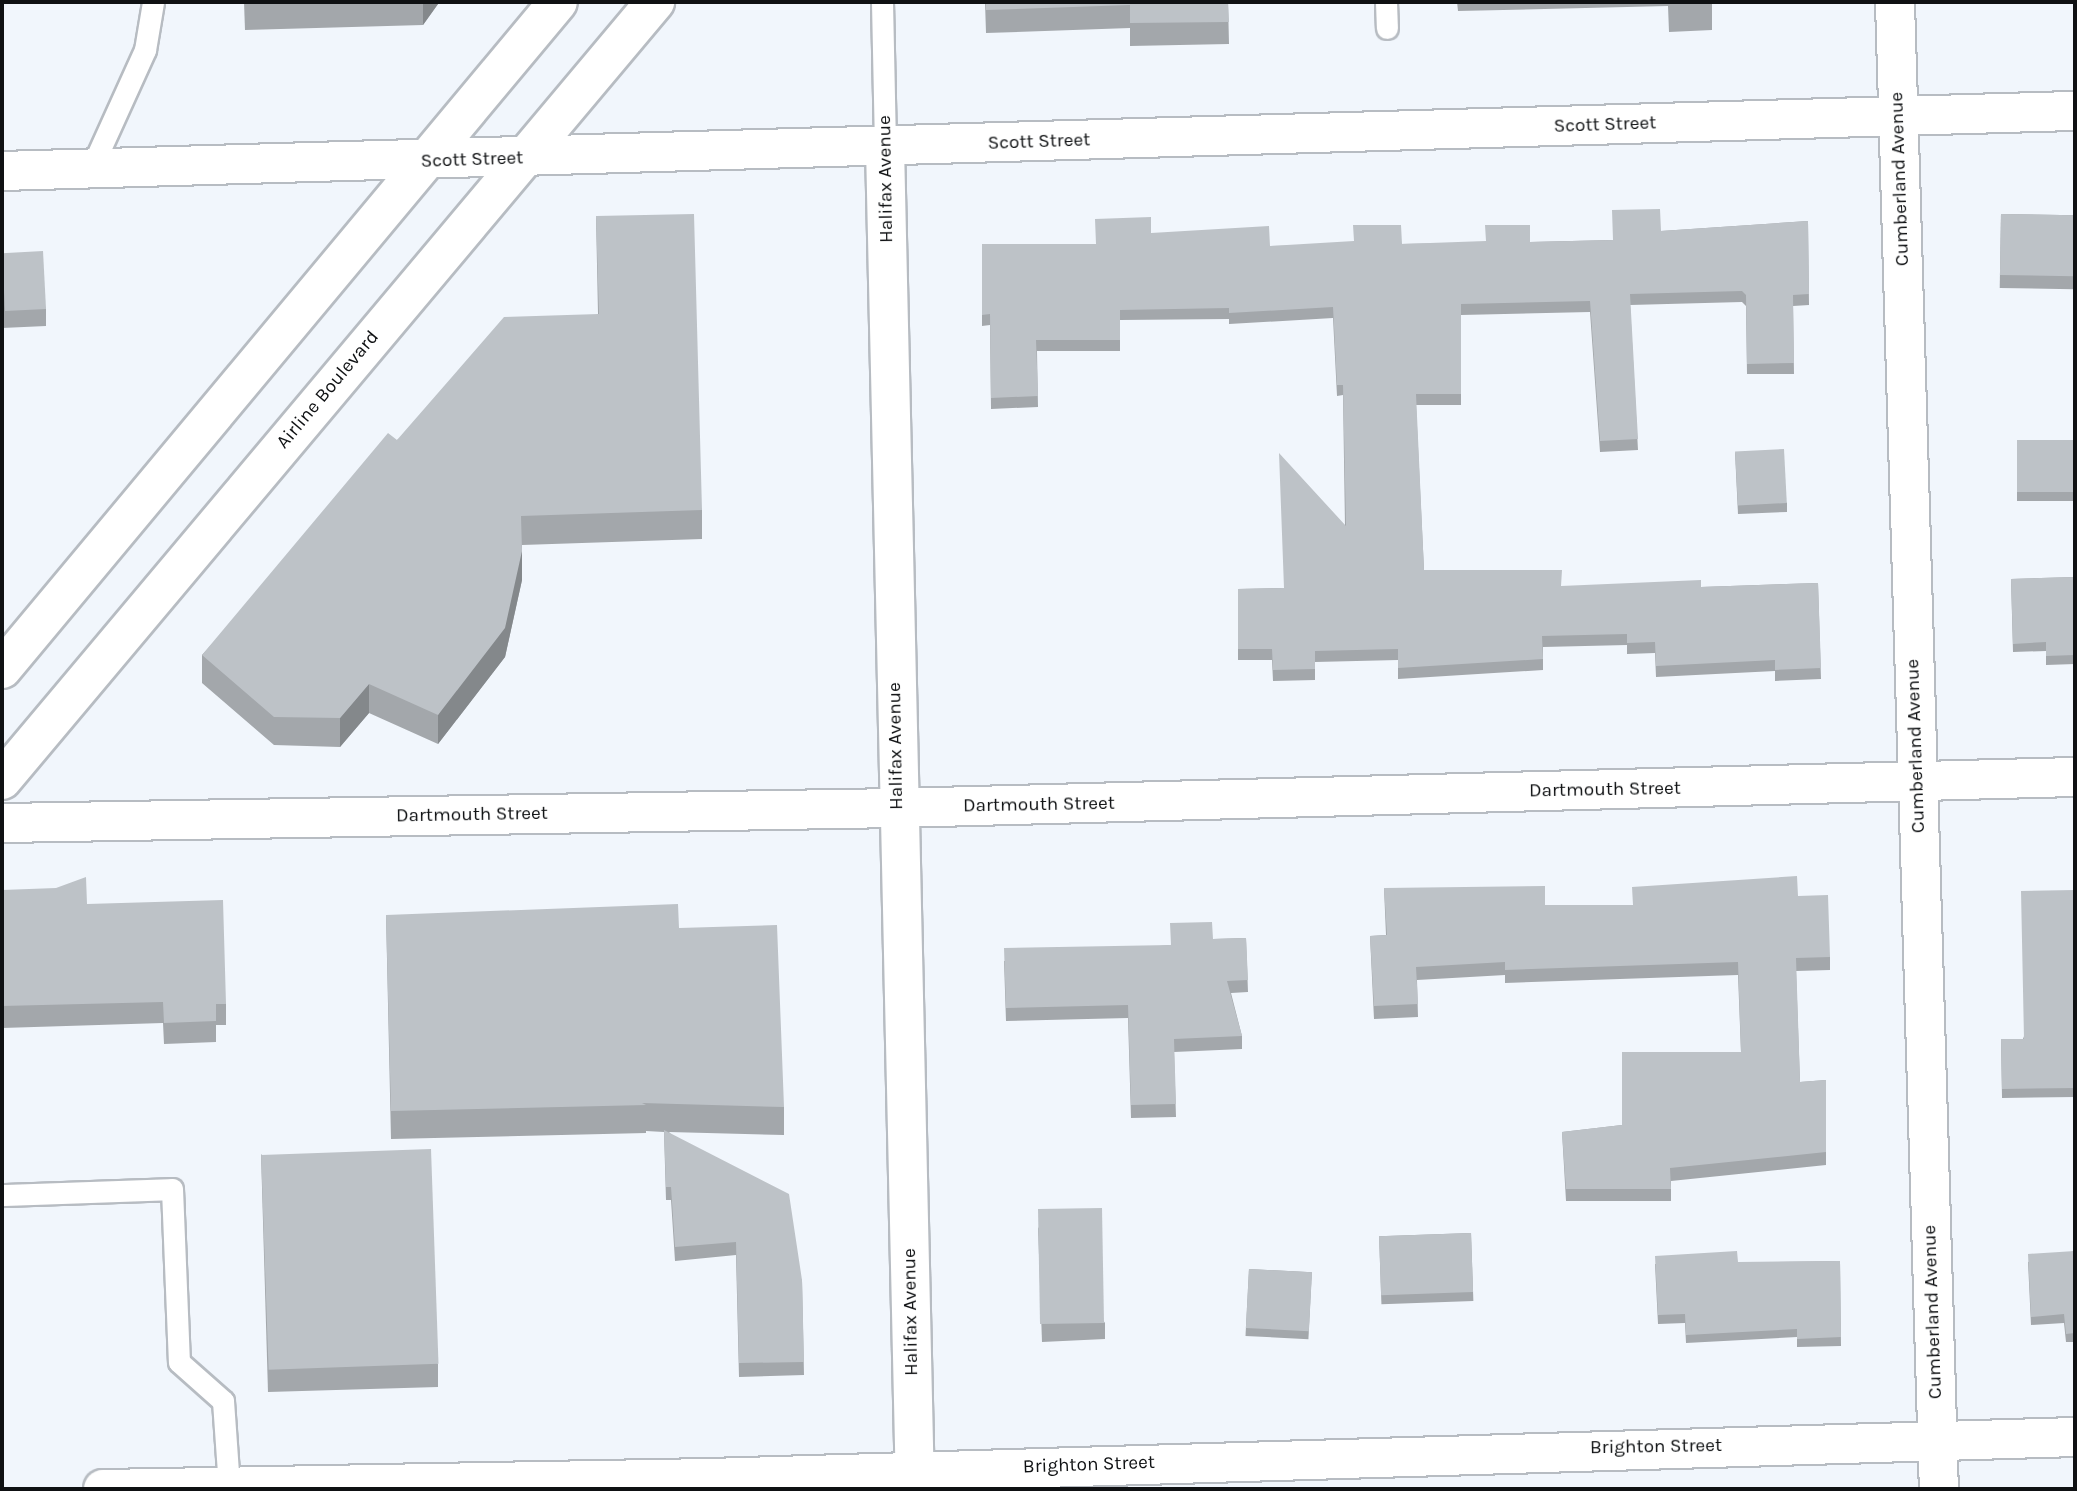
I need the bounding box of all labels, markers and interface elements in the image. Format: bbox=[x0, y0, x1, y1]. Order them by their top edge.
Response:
street label: Cumberland Avenue bbox=[1886, 91, 1914, 267]
street label: Scott Street bbox=[1553, 112, 1657, 138]
street label: Halifax Avenue bbox=[873, 115, 899, 243]
street label: Scott Street bbox=[987, 129, 1091, 155]
street label: Scott Street bbox=[420, 147, 524, 173]
street label: Airline Boulevard bbox=[272, 326, 384, 454]
street label: Cumberland Avenue bbox=[1902, 658, 1930, 834]
street label: Halifax Avenue bbox=[883, 682, 909, 810]
street label: Dartmouth Street bbox=[1529, 777, 1681, 803]
street label: Dartmouth Street bbox=[963, 792, 1115, 818]
street label: Dartmouth Street bbox=[396, 802, 548, 828]
street label: Cumberland Avenue bbox=[1919, 1224, 1947, 1400]
street label: Halifax Avenue bbox=[898, 1248, 924, 1376]
street label: Brighton Street bbox=[1590, 1434, 1722, 1460]
street label: Brighton Street bbox=[1023, 1451, 1155, 1479]

